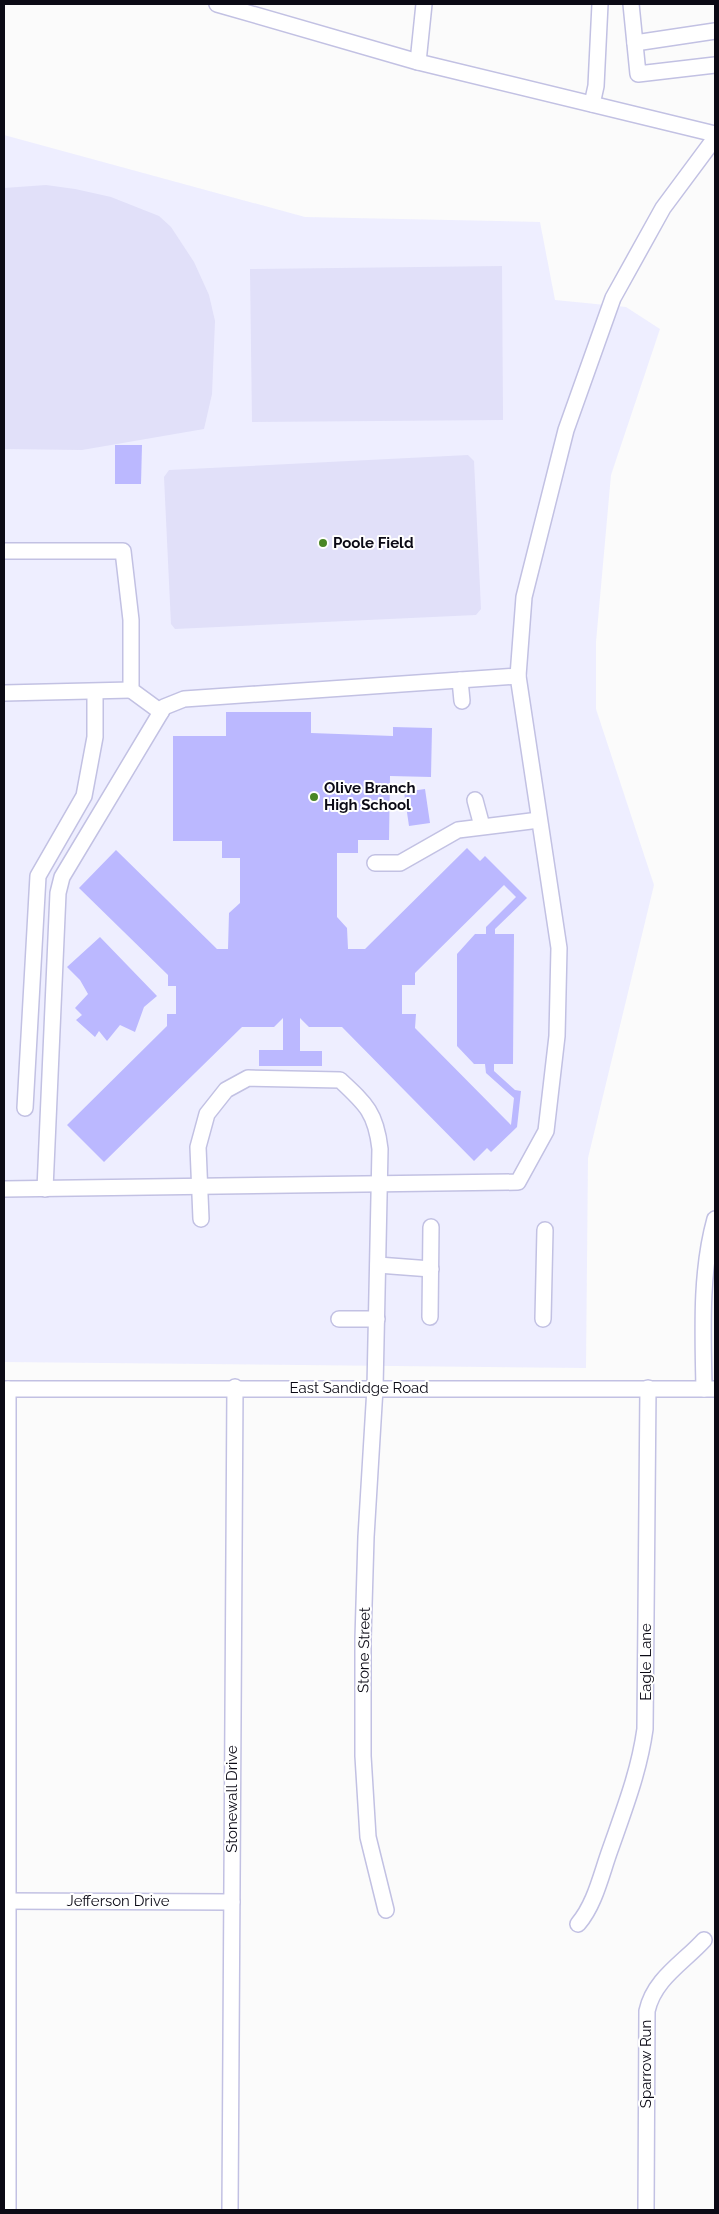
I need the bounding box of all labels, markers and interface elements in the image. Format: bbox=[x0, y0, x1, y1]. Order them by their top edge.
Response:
place label: Poole Field bbox=[333, 534, 414, 552]
marker: Poole Field bbox=[317, 537, 329, 549]
place label: Olive Branch High School bbox=[324, 779, 416, 814]
marker: Olive Branch High School bbox=[308, 791, 320, 803]
street label: East Sandidge Road bbox=[289, 1379, 429, 1397]
street label: Stone Street bbox=[354, 1607, 374, 1693]
street label: Eagle Lane bbox=[637, 1623, 655, 1701]
street label: Stonewall Drive bbox=[223, 1745, 241, 1853]
street label: Jefferson Drive bbox=[67, 1892, 170, 1910]
street label: Sparrow Run bbox=[637, 2020, 655, 2108]

